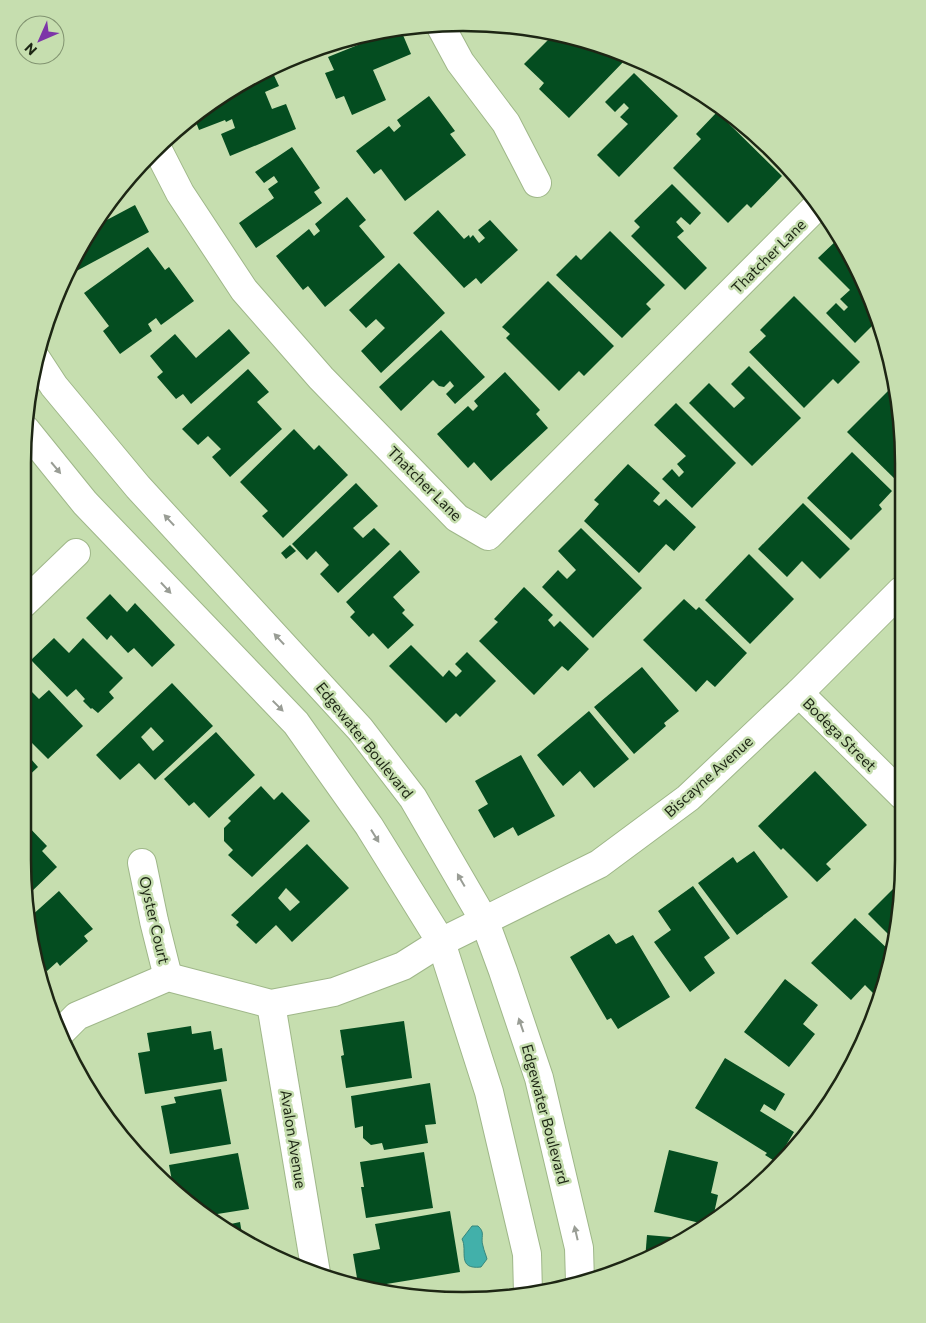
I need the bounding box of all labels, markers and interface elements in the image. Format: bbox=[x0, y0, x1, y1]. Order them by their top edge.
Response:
north arrow bbox=[15, 15, 65, 65]
text: N bbox=[21, 40, 40, 59]
street label: Thatcher Lane bbox=[727, 215, 809, 297]
street label: Thatcher Lane bbox=[384, 442, 466, 524]
one-way arrow bbox=[51, 462, 62, 475]
one-way arrow bbox=[163, 514, 175, 526]
one-way arrow bbox=[160, 581, 172, 593]
one-way arrow bbox=[273, 633, 285, 645]
street label: Edgewater Boulevard bbox=[313, 678, 417, 802]
street label: Bodega Street bbox=[800, 694, 880, 774]
one-way arrow bbox=[272, 700, 284, 712]
street label: Biscayne Avenue bbox=[660, 732, 756, 820]
one-way arrow bbox=[370, 829, 380, 842]
one-way arrow bbox=[456, 873, 465, 886]
street label: Oyster Court bbox=[136, 874, 174, 966]
one-way arrow bbox=[517, 1018, 525, 1033]
street label: Edgewater Boulevard bbox=[519, 1042, 573, 1186]
street label: Avalon Avenue bbox=[277, 1088, 311, 1190]
one-way arrow bbox=[572, 1226, 580, 1241]

